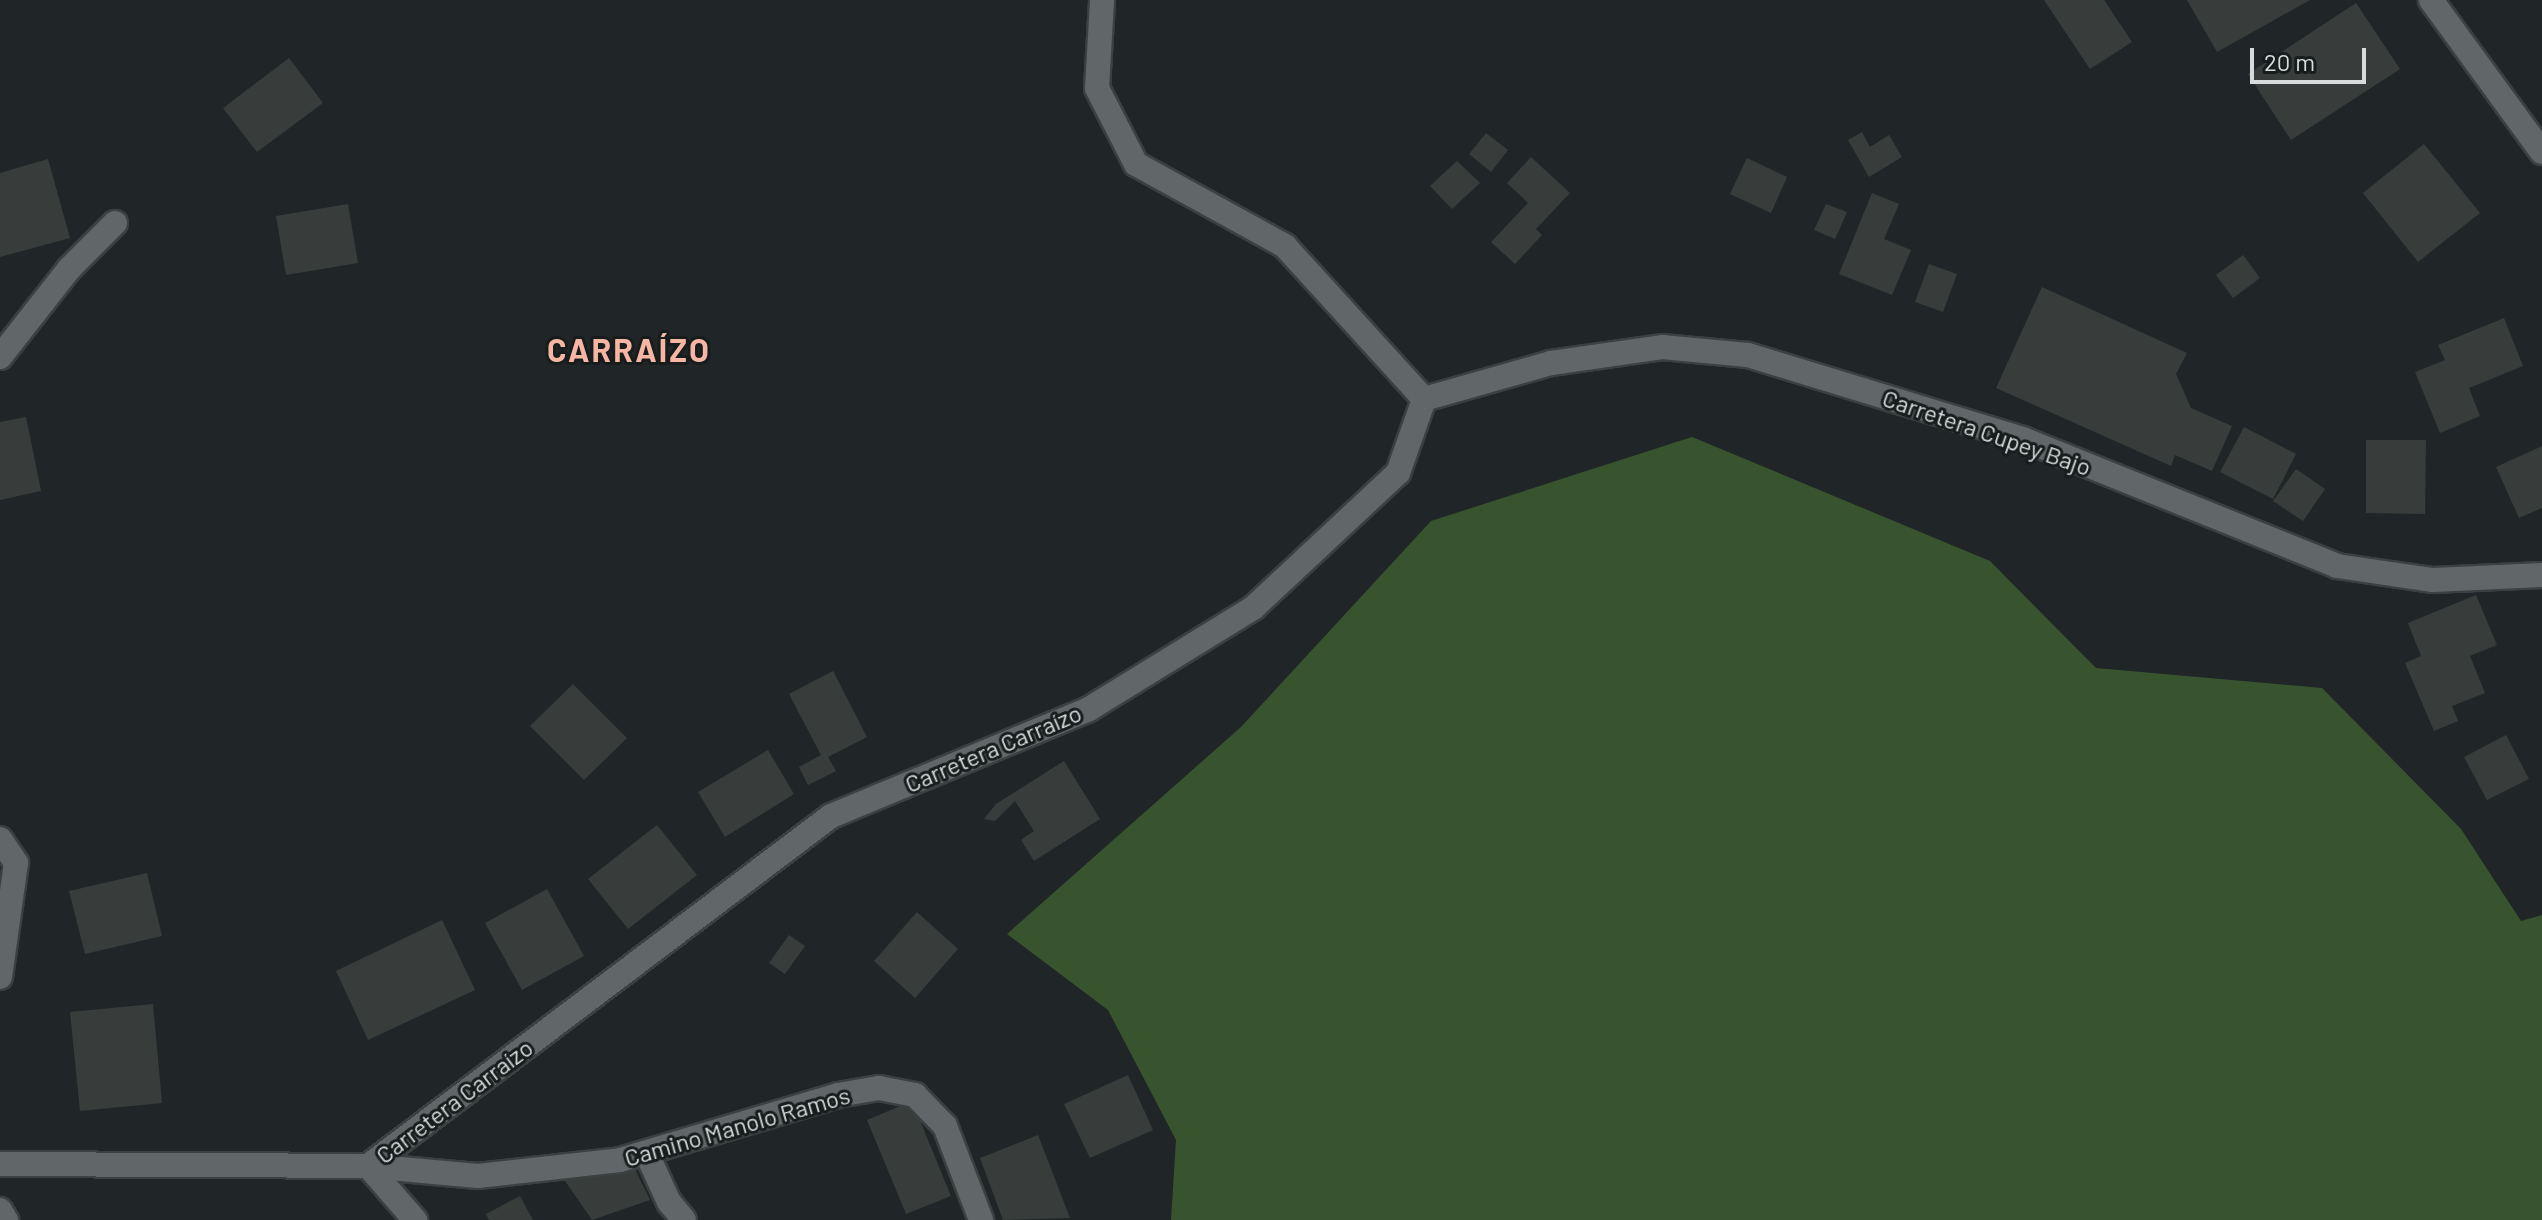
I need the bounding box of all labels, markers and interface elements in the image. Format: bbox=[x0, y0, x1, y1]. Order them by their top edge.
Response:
scale bar bbox=[2254, 32, 2370, 82]
text: 20 m bbox=[2264, 47, 2315, 76]
district label: CARRAÍZO bbox=[547, 330, 711, 368]
street label: Carretera Cupey Bajo bbox=[1879, 383, 2095, 481]
street label: Carretera Carraízo bbox=[900, 698, 1086, 798]
street label: Carretera Carraízo bbox=[370, 1033, 538, 1169]
street label: Camino Manolo Ramos bbox=[621, 1080, 853, 1172]

